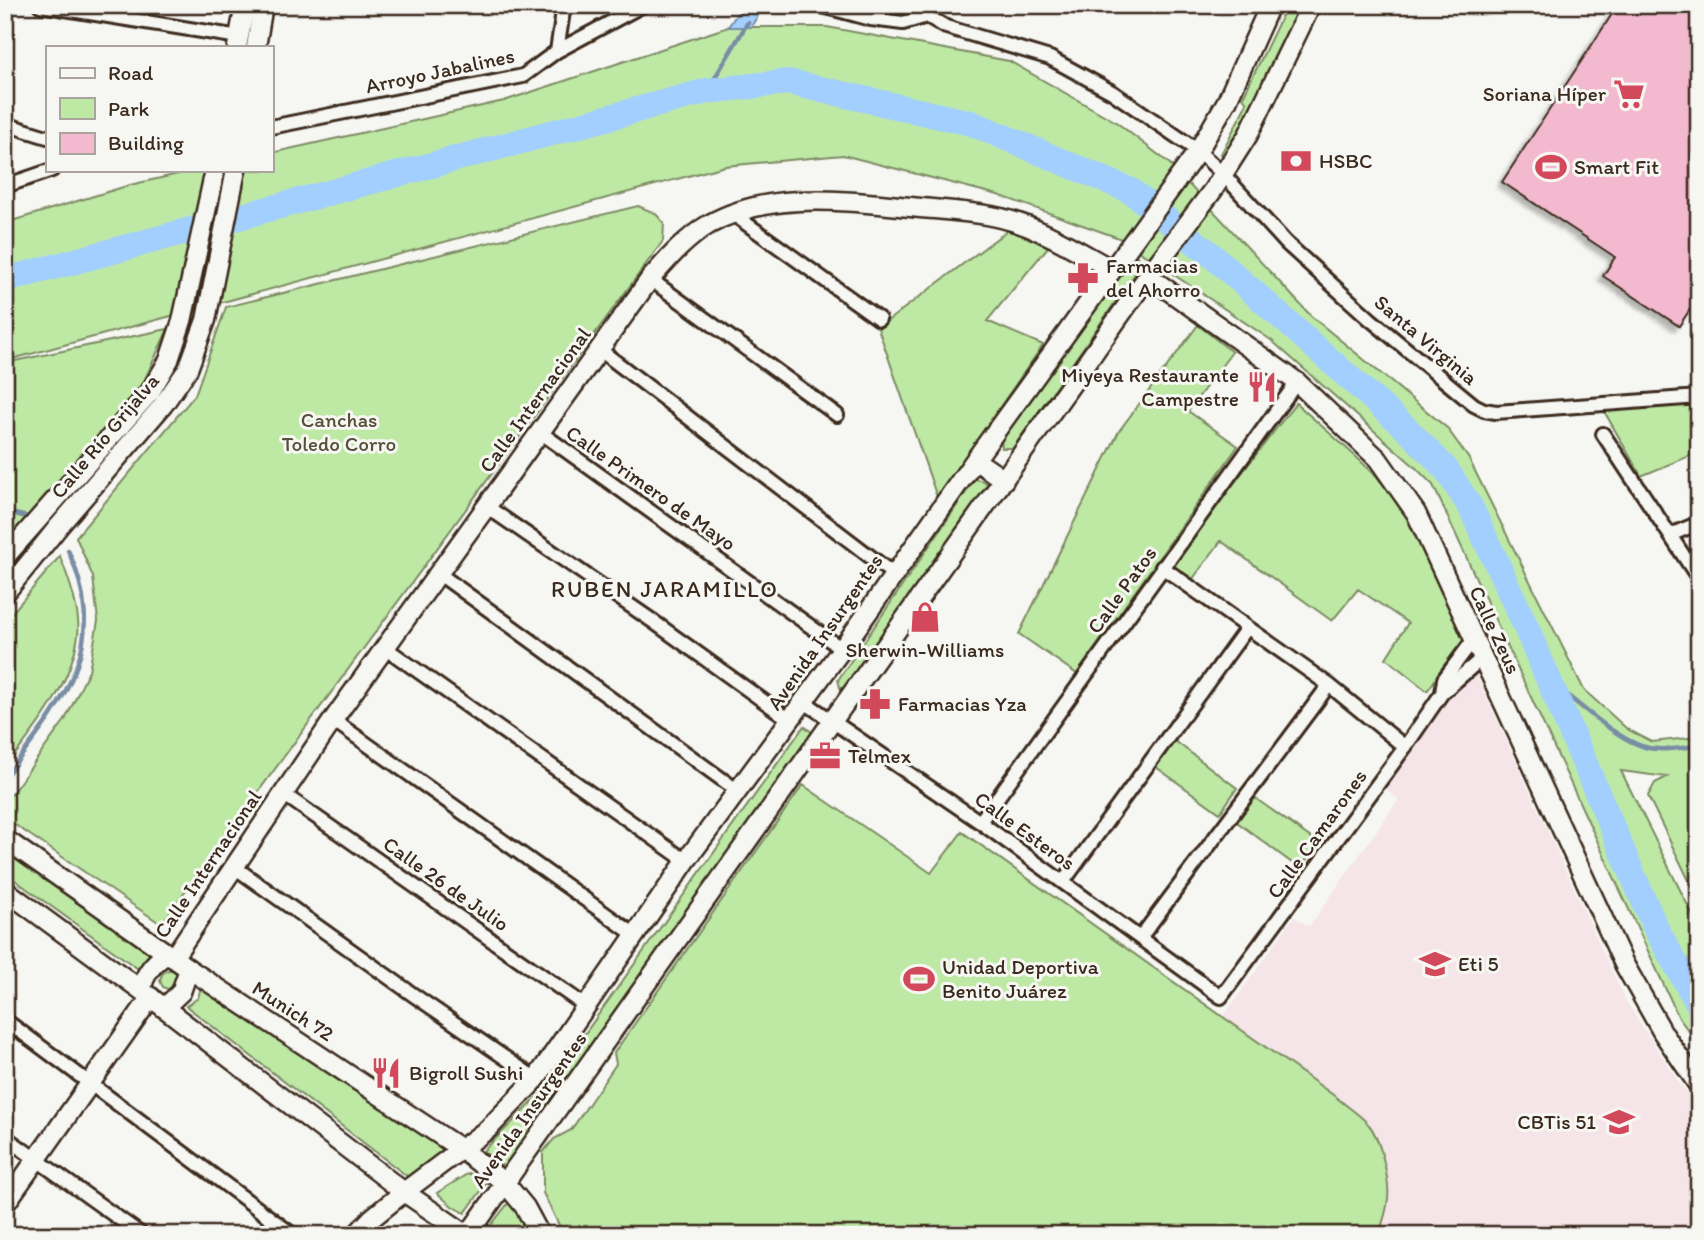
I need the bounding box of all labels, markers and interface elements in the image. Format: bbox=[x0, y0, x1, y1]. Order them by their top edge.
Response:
street label: Arroyo Jabalines bbox=[363, 43, 517, 98]
legend bbox=[46, 46, 273, 172]
text: Road bbox=[108, 60, 154, 85]
supermarket icon: Soriana Híper bbox=[1612, 77, 1646, 111]
place label: Soriana Híper bbox=[1483, 81, 1607, 106]
text: Park bbox=[108, 96, 150, 121]
text: Building bbox=[108, 130, 184, 155]
bank icon: HSBC bbox=[1279, 144, 1313, 178]
place label: HSBC bbox=[1319, 148, 1373, 173]
sports icon: Smart Fit bbox=[1534, 150, 1568, 184]
place label: Smart Fit bbox=[1574, 154, 1659, 179]
place label: Farmacias del Ahorro bbox=[1106, 253, 1200, 302]
pharmacy icon: Farmacias del Ahorro bbox=[1066, 261, 1100, 295]
street label: Santa Virginia bbox=[1370, 289, 1483, 390]
street label: Calle Internacional bbox=[473, 322, 596, 477]
place label: Miyeya Restaurante Campestre bbox=[1061, 362, 1239, 411]
street label: Calle Río Grijalva bbox=[45, 368, 164, 503]
restaurant icon: Miyeya Restaurante Campestre bbox=[1245, 370, 1279, 404]
park label: Canchas Toledo Corro bbox=[282, 407, 396, 456]
street label: Calle Primero de Mayo bbox=[561, 419, 741, 556]
street label: Calle Patos bbox=[1082, 541, 1162, 638]
street label: Avenida Insurgentes bbox=[761, 549, 888, 715]
district label: RUBEN JARAMILLO bbox=[551, 575, 779, 603]
street label: Calle Zeus bbox=[1464, 582, 1527, 678]
shop icon: Sherwin-Williams bbox=[908, 600, 942, 634]
place label: Sherwin-Williams bbox=[846, 637, 1004, 662]
pharmacy icon: Farmacias Yza bbox=[858, 687, 892, 721]
place label: Farmacias Yza bbox=[898, 691, 1027, 716]
office icon: Telmex bbox=[808, 739, 842, 773]
place label: Telmex bbox=[848, 743, 912, 768]
street label: Calle Camarones bbox=[1261, 764, 1372, 903]
street label: Calle Internacional bbox=[149, 785, 266, 943]
street label: Calle Esteros bbox=[970, 786, 1080, 875]
street label: Calle 26 de Julio bbox=[379, 831, 514, 936]
school or university icon: Eti 5 bbox=[1418, 947, 1452, 981]
place label: Eti 5 bbox=[1458, 951, 1499, 976]
place label: Unidad Deportiva Benito Juárez bbox=[942, 954, 1099, 1003]
sports icon: Unidad Deportiva Benito Juárez bbox=[902, 962, 936, 996]
street label: Munich 72 bbox=[248, 975, 339, 1046]
street label: Avenida Insurgentes bbox=[465, 1027, 592, 1193]
restaurant icon: Bigroll Sushi bbox=[369, 1056, 403, 1090]
place label: Bigroll Sushi bbox=[409, 1060, 523, 1085]
school or university icon: CBTis 51 bbox=[1602, 1105, 1636, 1139]
place label: CBTis 51 bbox=[1517, 1109, 1596, 1134]

